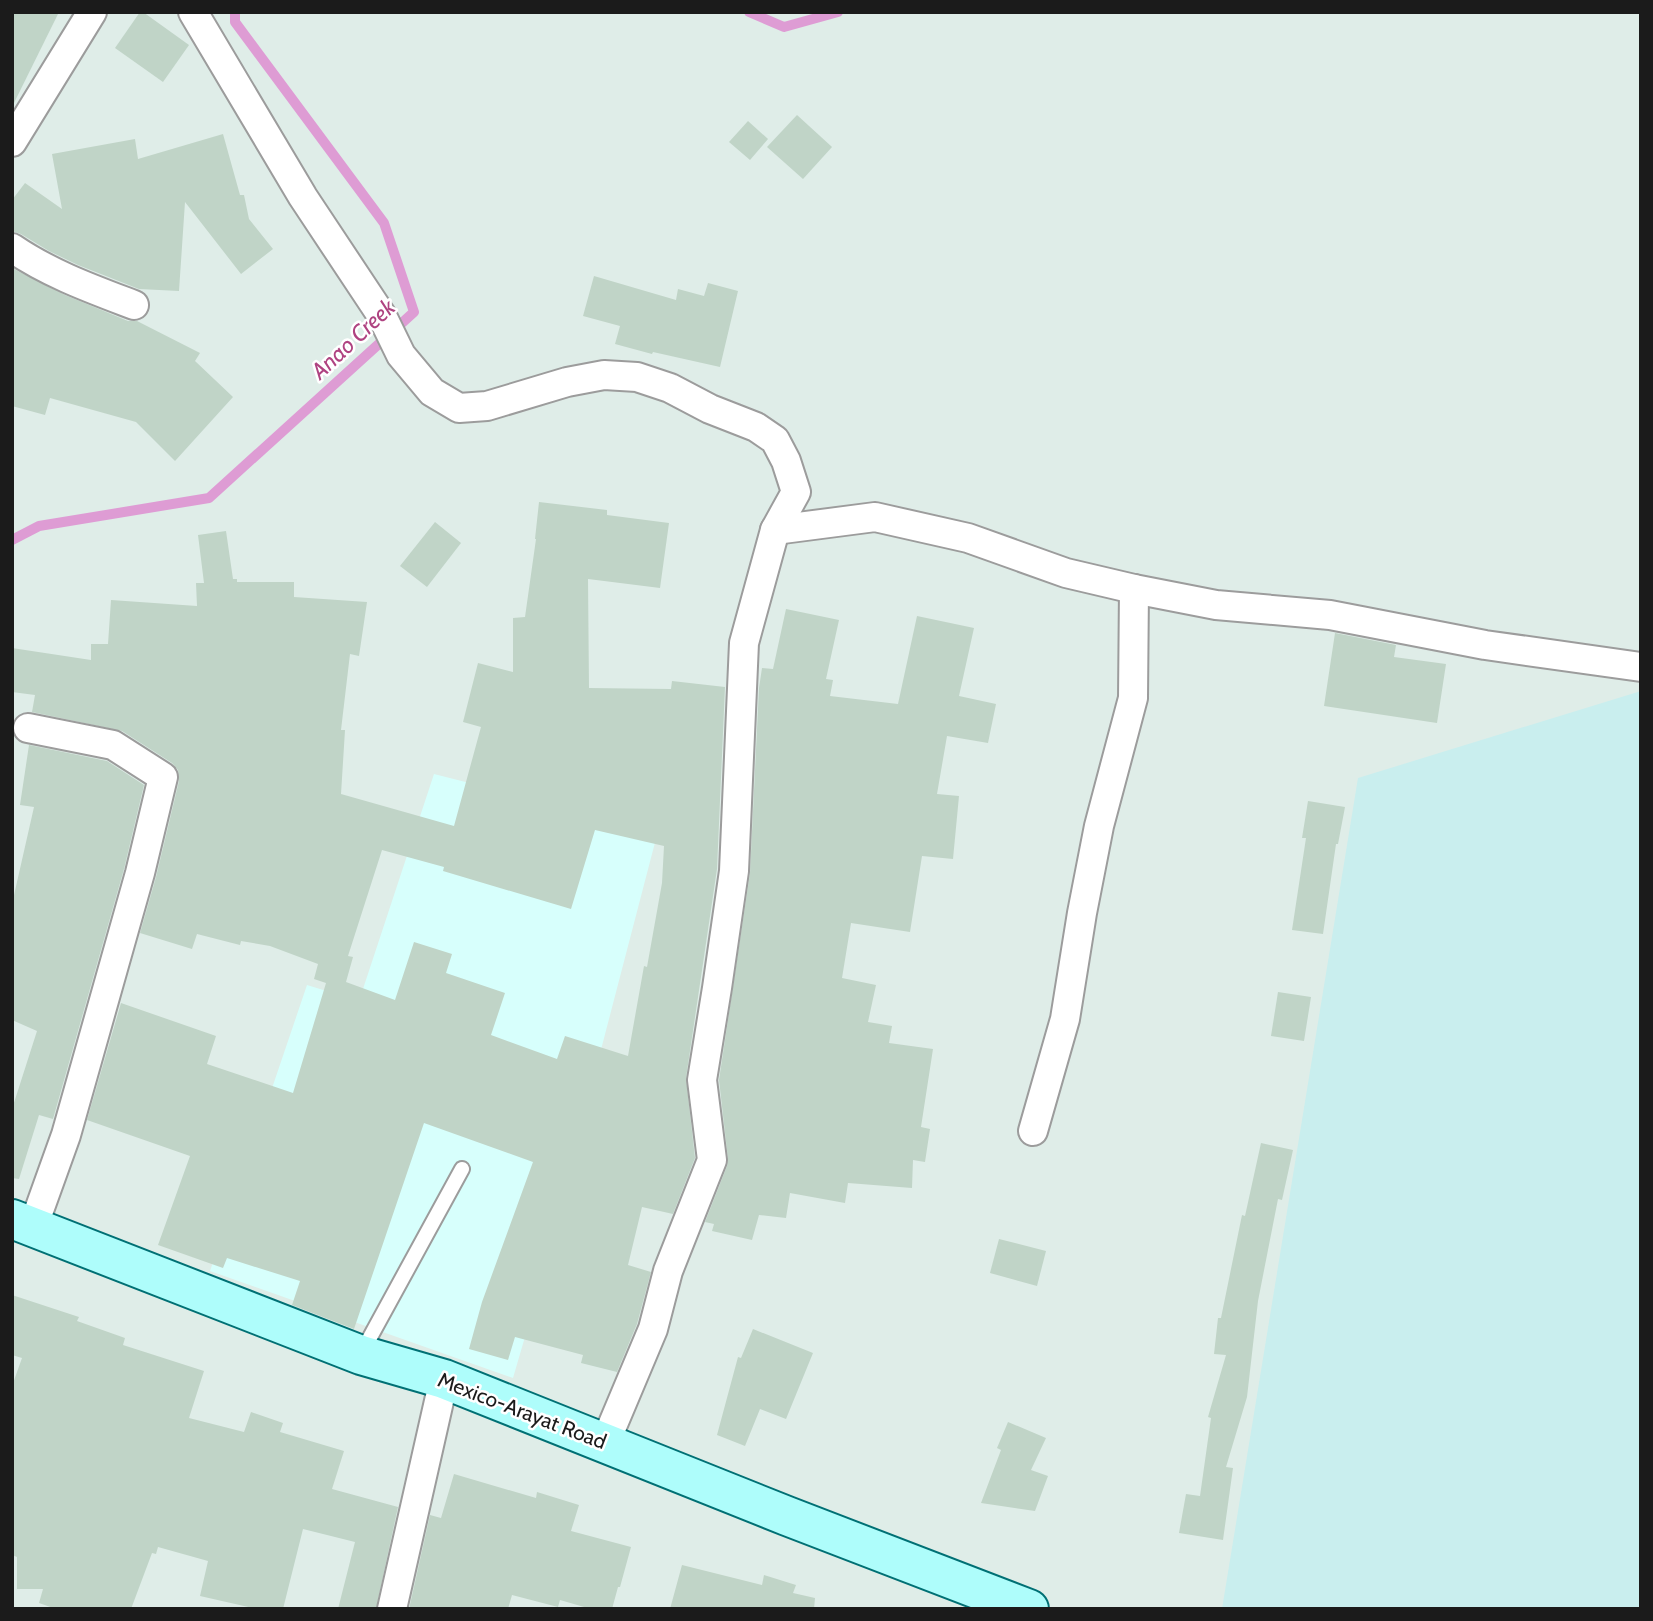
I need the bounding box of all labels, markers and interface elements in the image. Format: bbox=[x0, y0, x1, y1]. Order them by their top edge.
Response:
water label: Anao Creek bbox=[305, 292, 402, 386]
street label: Mexico-Arayat Road bbox=[434, 1367, 610, 1454]

